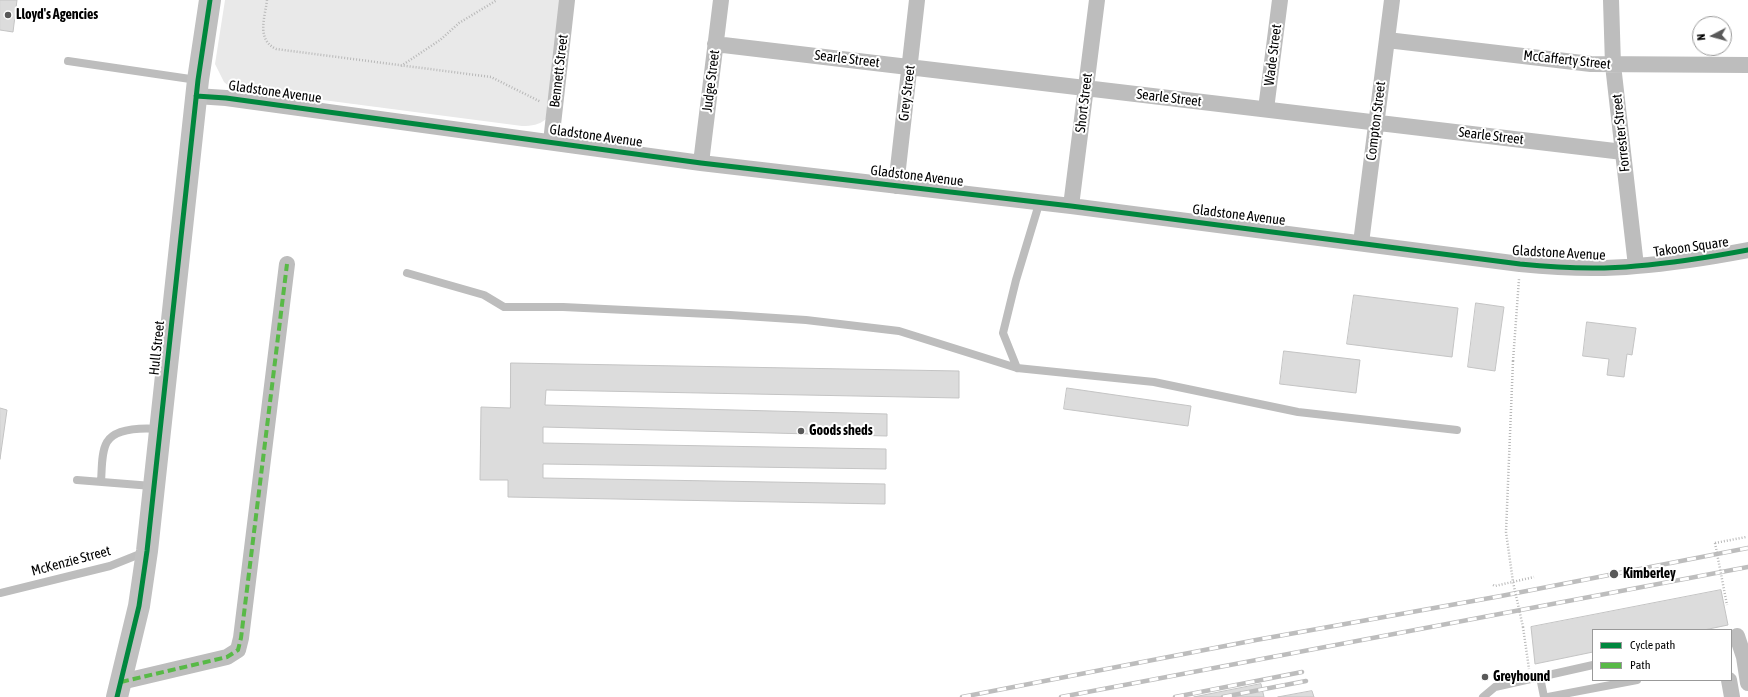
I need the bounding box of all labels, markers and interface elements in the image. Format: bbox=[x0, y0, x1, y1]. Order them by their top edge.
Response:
place label: Lloyd's Agencies bbox=[16, 7, 98, 23]
marker: Lloyd's Agencies bbox=[3, 10, 13, 20]
north arrow bbox=[1692, 16, 1732, 56]
street label: Wade Street bbox=[1261, 23, 1285, 87]
street label: Bennett Street bbox=[546, 33, 572, 109]
text: N bbox=[1695, 33, 1707, 41]
street label: Searle Street bbox=[814, 47, 880, 71]
street label: McCafferty Street bbox=[1522, 47, 1612, 73]
street label: Judge Street bbox=[699, 49, 723, 113]
street label: Grey Street bbox=[895, 64, 919, 122]
street label: Short Street bbox=[1072, 72, 1096, 134]
street label: Gladstone Avenue bbox=[228, 77, 322, 107]
street label: Compton Street bbox=[1363, 81, 1389, 161]
street label: Searle Street bbox=[1136, 86, 1202, 110]
street label: Forrester Street bbox=[1609, 93, 1633, 173]
street label: Gladstone Avenue bbox=[549, 121, 643, 151]
street label: Searle Street bbox=[1458, 124, 1524, 148]
street label: Gladstone Avenue bbox=[870, 162, 964, 190]
street label: Gladstone Avenue bbox=[1192, 201, 1286, 229]
street label: Takoon Square bbox=[1652, 233, 1730, 261]
street label: Gladstone Avenue bbox=[1512, 242, 1606, 264]
street label: Hull Street bbox=[146, 320, 168, 376]
place label: Goods sheds bbox=[809, 423, 873, 439]
marker: Goods sheds bbox=[796, 426, 806, 436]
street label: McKenzie Street bbox=[29, 542, 113, 580]
place label: Kimberley bbox=[1623, 566, 1676, 582]
marker: Kimberley bbox=[1608, 568, 1620, 580]
legend bbox=[1592, 629, 1732, 681]
text: Cycle path bbox=[1630, 638, 1675, 652]
text: Path bbox=[1630, 658, 1651, 672]
place label: Greyhound bbox=[1493, 669, 1550, 685]
marker: Greyhound bbox=[1480, 672, 1490, 682]

